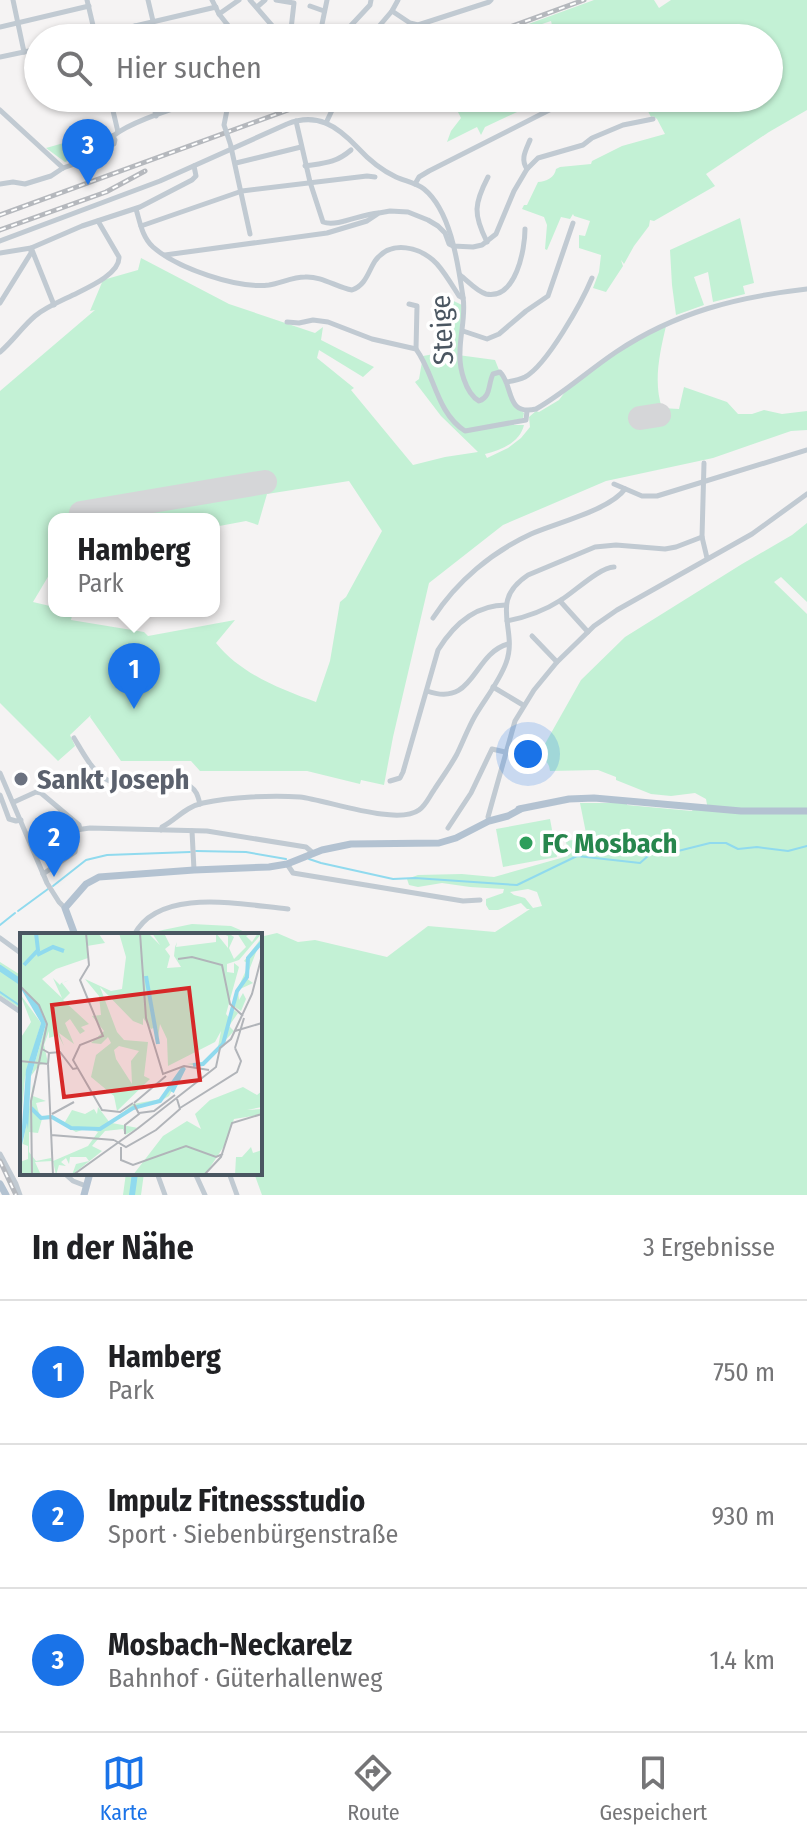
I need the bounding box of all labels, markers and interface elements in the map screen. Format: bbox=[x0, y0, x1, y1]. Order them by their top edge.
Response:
search box bbox=[24, 24, 783, 112]
icon: search bbox=[52, 46, 96, 90]
text: Hier suchen bbox=[116, 50, 262, 86]
pin: 3 bbox=[62, 119, 114, 185]
street label: Steige bbox=[424, 294, 460, 366]
popup bbox=[48, 513, 220, 617]
text: Hamberg bbox=[78, 532, 190, 568]
text: Park bbox=[78, 568, 124, 599]
pin: 1 bbox=[108, 643, 160, 709]
your location bbox=[508, 734, 548, 774]
place label: Sankt Joseph bbox=[37, 763, 189, 796]
marker: Sankt Joseph bbox=[12, 770, 30, 788]
pin: 2 bbox=[28, 811, 80, 877]
place label: FC Mosbach bbox=[542, 827, 677, 860]
marker: FC Mosbach bbox=[517, 834, 535, 852]
inset map bbox=[20, 933, 262, 1175]
text: In der Nähe bbox=[32, 1227, 194, 1268]
text: 3 Ergebnisse bbox=[643, 1232, 775, 1263]
text: Hamberg bbox=[108, 1339, 221, 1375]
text: 1 bbox=[53, 1357, 64, 1388]
text: 750 m bbox=[713, 1357, 775, 1388]
text: Park bbox=[108, 1375, 154, 1406]
text: Impulz Fitnessstudio bbox=[108, 1483, 365, 1519]
text: 2 bbox=[52, 1501, 64, 1532]
text: 930 m bbox=[712, 1501, 775, 1532]
text: Sport · Siebenbürgenstraße bbox=[108, 1519, 398, 1550]
text: Mosbach-Neckarelz bbox=[108, 1627, 352, 1663]
text: 3 bbox=[52, 1645, 64, 1676]
text: 1.4 km bbox=[709, 1645, 775, 1676]
text: Bahnhof · Güterhallenweg bbox=[108, 1663, 382, 1694]
tab: Karte bbox=[100, 1751, 148, 1826]
tab: Route bbox=[347, 1751, 400, 1826]
tab: Gespeichert bbox=[599, 1751, 707, 1826]

